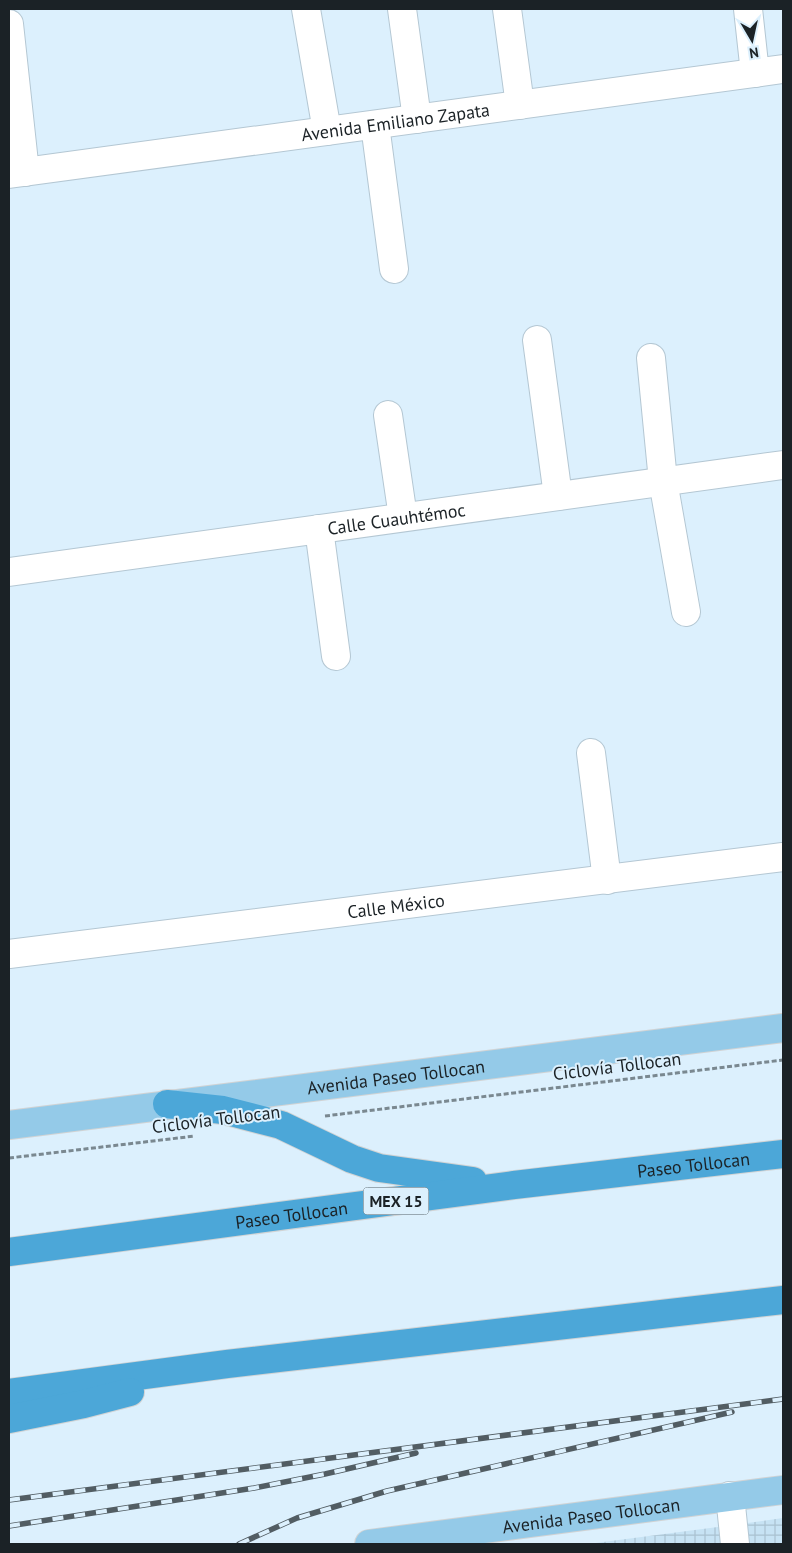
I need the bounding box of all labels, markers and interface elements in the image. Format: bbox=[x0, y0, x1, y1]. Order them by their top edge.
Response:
north arrow bbox=[727, 15, 777, 65]
text: N bbox=[748, 43, 760, 62]
street label: Avenida Emiliano Zapata bbox=[300, 97, 491, 146]
street label: Calle Cuauhtémoc bbox=[326, 498, 467, 539]
street label: Calle México bbox=[346, 888, 446, 923]
street label: Ciclovía Tollocan bbox=[552, 1047, 682, 1085]
street label: Avenida Paseo Tollocan bbox=[306, 1054, 486, 1099]
street label: Ciclovía Tollocan bbox=[151, 1100, 281, 1138]
street label: Paseo Tollocan bbox=[636, 1146, 751, 1182]
road number: MEX 15 bbox=[364, 1188, 428, 1214]
street label: Paseo Tollocan bbox=[234, 1196, 349, 1233]
street label: Avenida Paseo Tollocan bbox=[501, 1492, 681, 1538]

